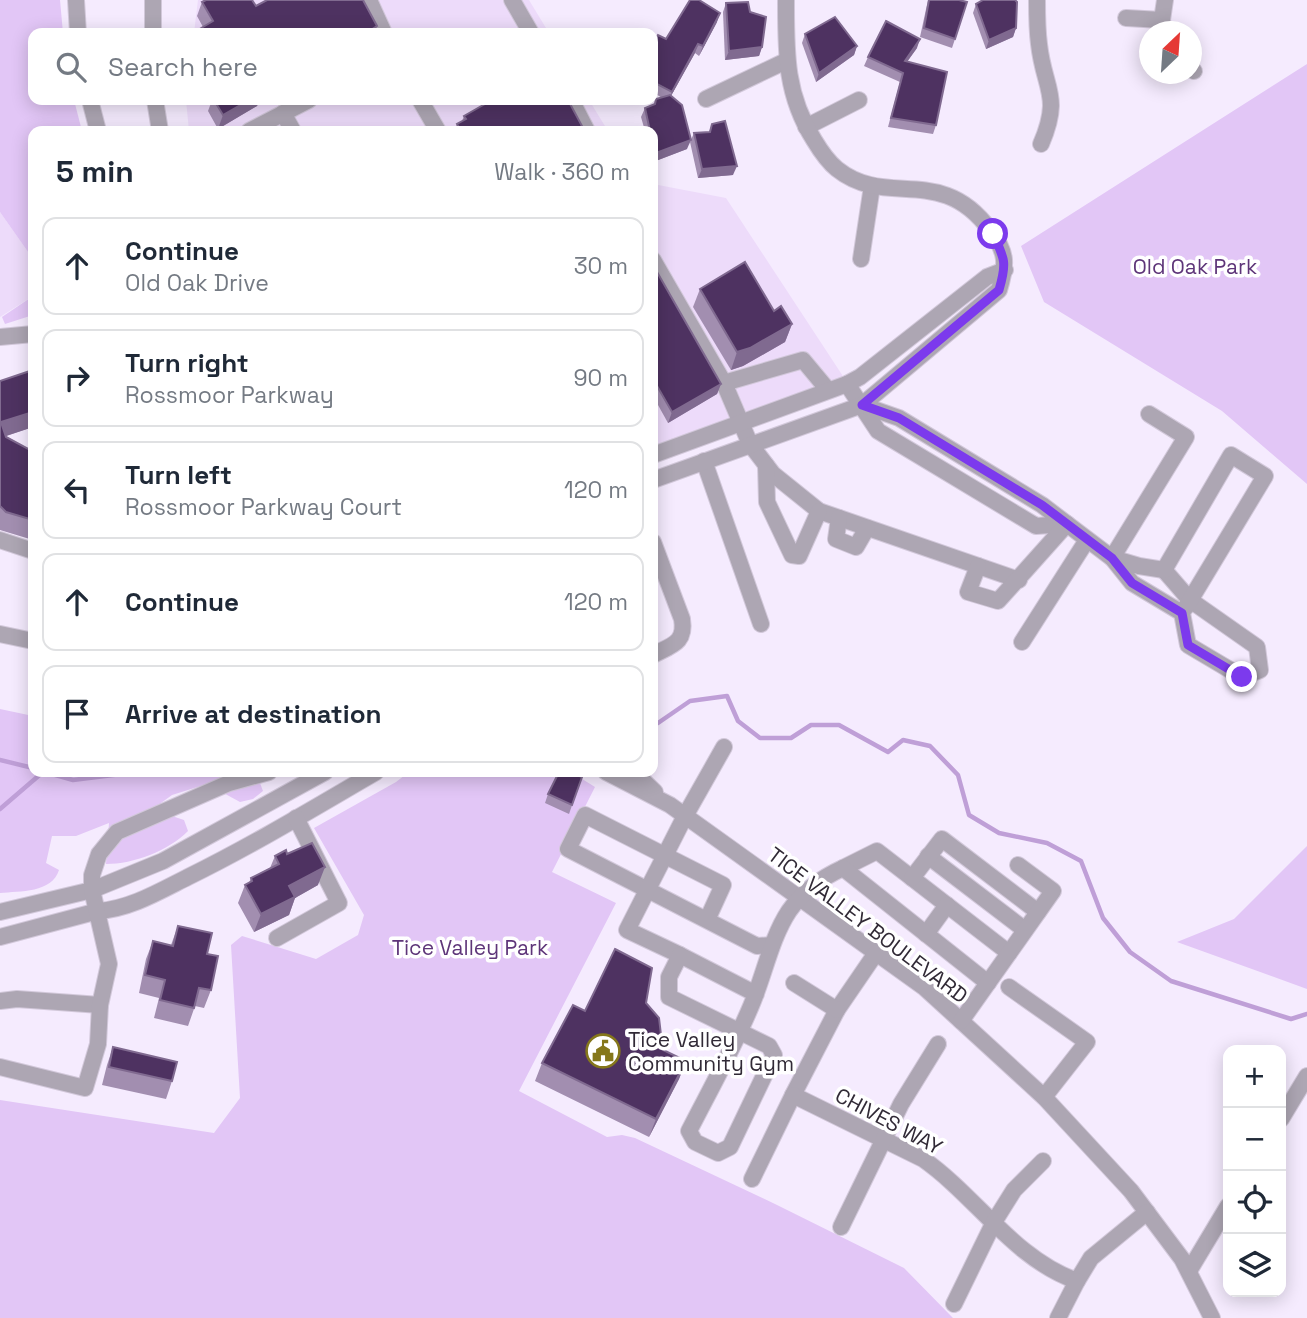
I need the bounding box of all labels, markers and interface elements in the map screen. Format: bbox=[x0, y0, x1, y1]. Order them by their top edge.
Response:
north arrow bbox=[1139, 21, 1202, 84]
search box bbox=[28, 28, 658, 105]
icon: search bbox=[52, 48, 90, 86]
text: Search here bbox=[108, 50, 258, 84]
text: 5 min bbox=[56, 152, 134, 191]
text: Walk · 360 m bbox=[494, 157, 630, 187]
route start bbox=[977, 218, 1008, 249]
text: Continue bbox=[125, 234, 239, 268]
icon: ahead bbox=[58, 247, 96, 285]
text: 30 m bbox=[574, 251, 628, 281]
park label: Old Oak Park bbox=[1133, 253, 1257, 280]
text: Old Oak Drive bbox=[125, 268, 269, 298]
text: Turn right bbox=[125, 346, 249, 380]
icon: right bbox=[58, 359, 96, 397]
text: 90 m bbox=[573, 363, 628, 393]
text: Rossmoor Parkway bbox=[125, 380, 334, 410]
text: Turn left bbox=[125, 458, 232, 492]
icon: left bbox=[58, 471, 96, 509]
text: 120 m bbox=[564, 475, 628, 505]
text: Rossmoor Parkway Court bbox=[125, 492, 402, 522]
icon: ahead bbox=[58, 583, 96, 621]
text: Continue bbox=[125, 585, 239, 619]
text: 120 m bbox=[564, 587, 628, 617]
route end bbox=[1226, 661, 1257, 692]
icon: arrive bbox=[58, 695, 96, 733]
text: Arrive at destination bbox=[125, 697, 382, 731]
street label: TICE VALLEY BOULEVARD bbox=[763, 841, 973, 1009]
park label: Tice Valley Park bbox=[392, 934, 548, 961]
place label: Tice Valley Community Gym bbox=[628, 1026, 794, 1077]
public building icon: Tice Valley Community Gym bbox=[584, 1032, 622, 1070]
map controls bbox=[1223, 1045, 1286, 1297]
button: + bbox=[1223, 1045, 1286, 1108]
street label: CHIVES WAY bbox=[831, 1081, 947, 1161]
button: − bbox=[1223, 1108, 1286, 1171]
button: locate bbox=[1223, 1171, 1286, 1234]
button: layers bbox=[1223, 1234, 1286, 1297]

